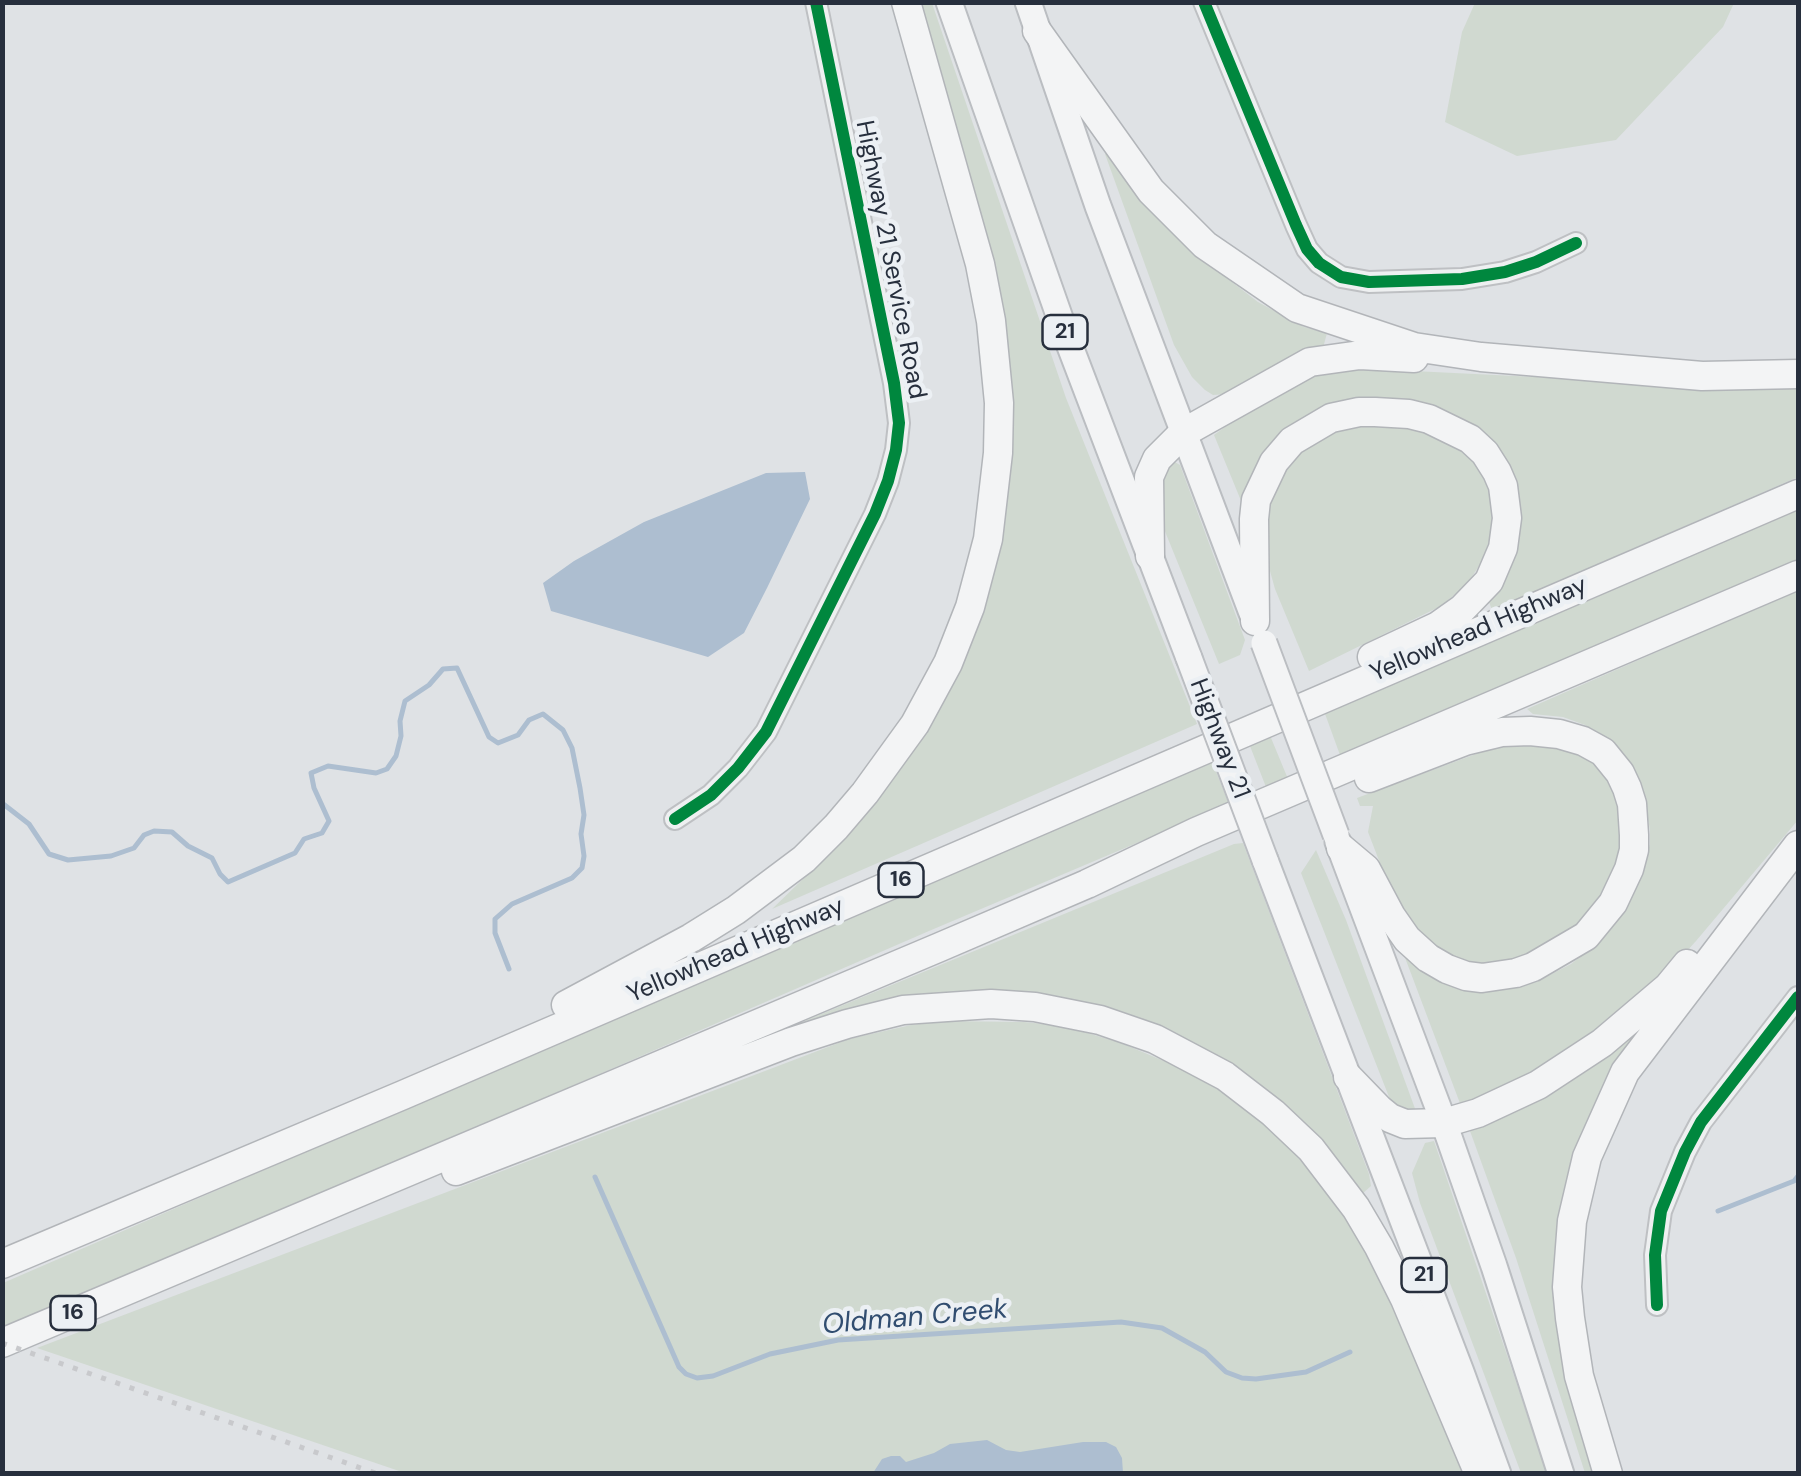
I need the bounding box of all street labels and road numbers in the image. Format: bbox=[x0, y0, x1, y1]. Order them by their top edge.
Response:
street label: Highway 21 Service Road bbox=[848, 118, 932, 402]
road number: 21 bbox=[1042, 315, 1088, 349]
street label: Yellowhead Highway bbox=[1366, 571, 1592, 689]
street label: Highway 21 bbox=[1182, 675, 1256, 803]
road number: 16 bbox=[878, 863, 924, 897]
street label: Yellowhead Highway bbox=[623, 892, 849, 1010]
road number: 21 bbox=[1402, 1258, 1446, 1292]
road number: 16 bbox=[50, 1296, 96, 1330]

